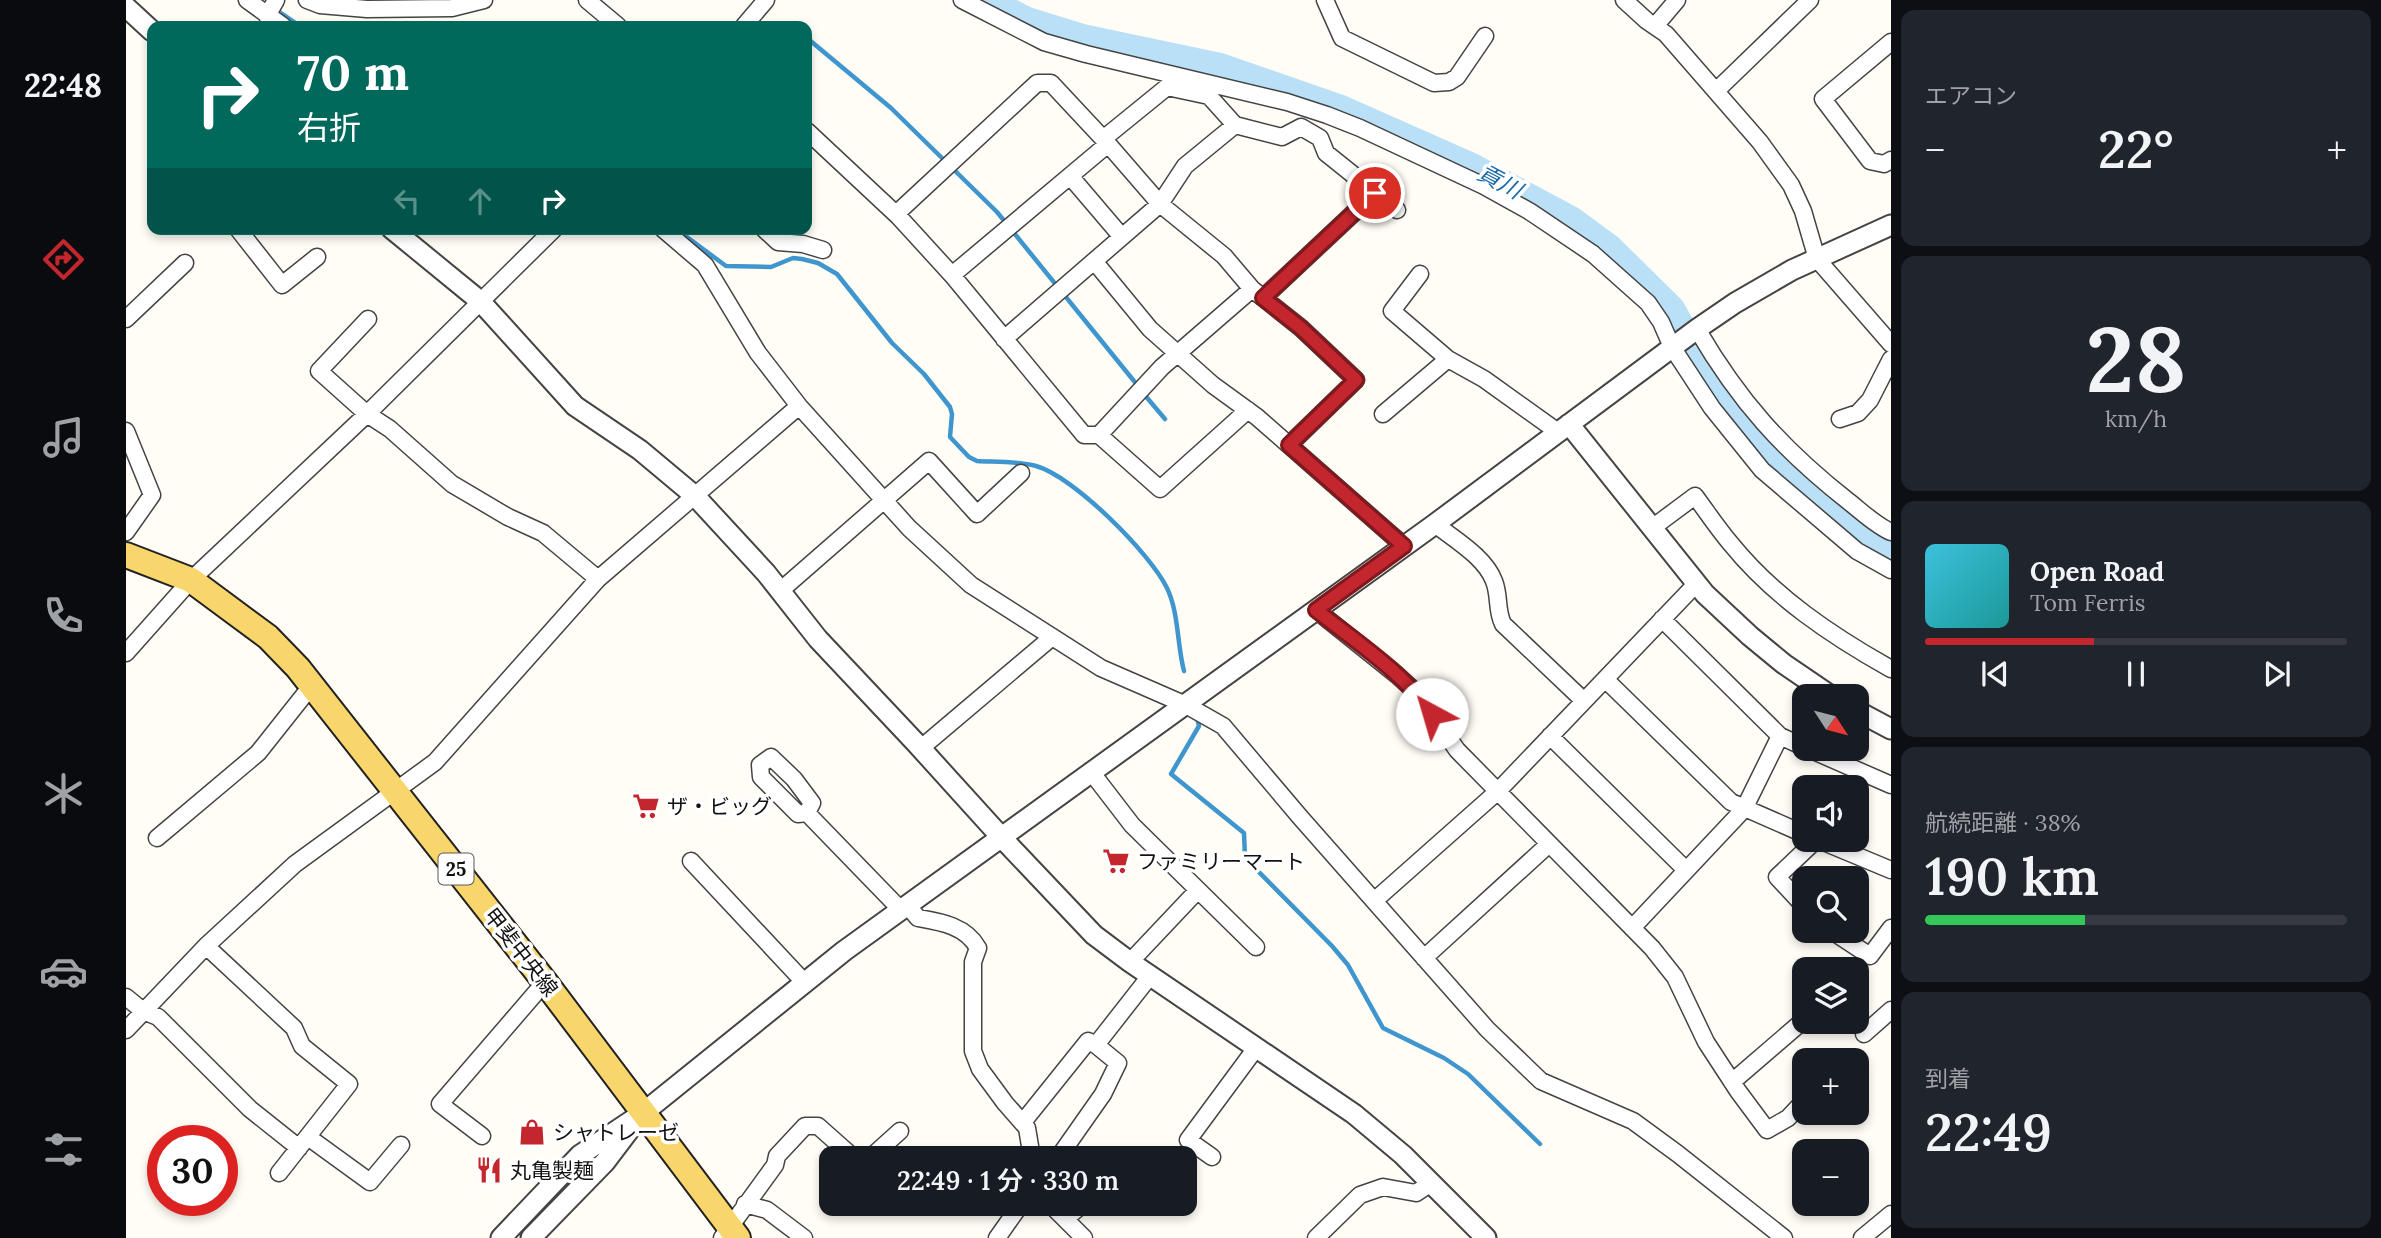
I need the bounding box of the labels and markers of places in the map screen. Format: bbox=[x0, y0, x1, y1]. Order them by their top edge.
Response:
pin bbox=[1345, 163, 1405, 223]
supermarket icon: ザ・ビッグ bbox=[631, 791, 661, 821]
place label: ザ・ビッグ bbox=[667, 793, 772, 820]
supermarket icon: ファミリーマート bbox=[1101, 846, 1131, 876]
place label: ファミリーマート bbox=[1137, 848, 1305, 875]
shop icon: シャトレーゼ bbox=[517, 1117, 547, 1147]
place label: シャトレーゼ bbox=[553, 1119, 679, 1146]
restaurant icon: 丸亀製麺 bbox=[474, 1155, 504, 1185]
place label: 丸亀製麺 bbox=[510, 1157, 594, 1184]

